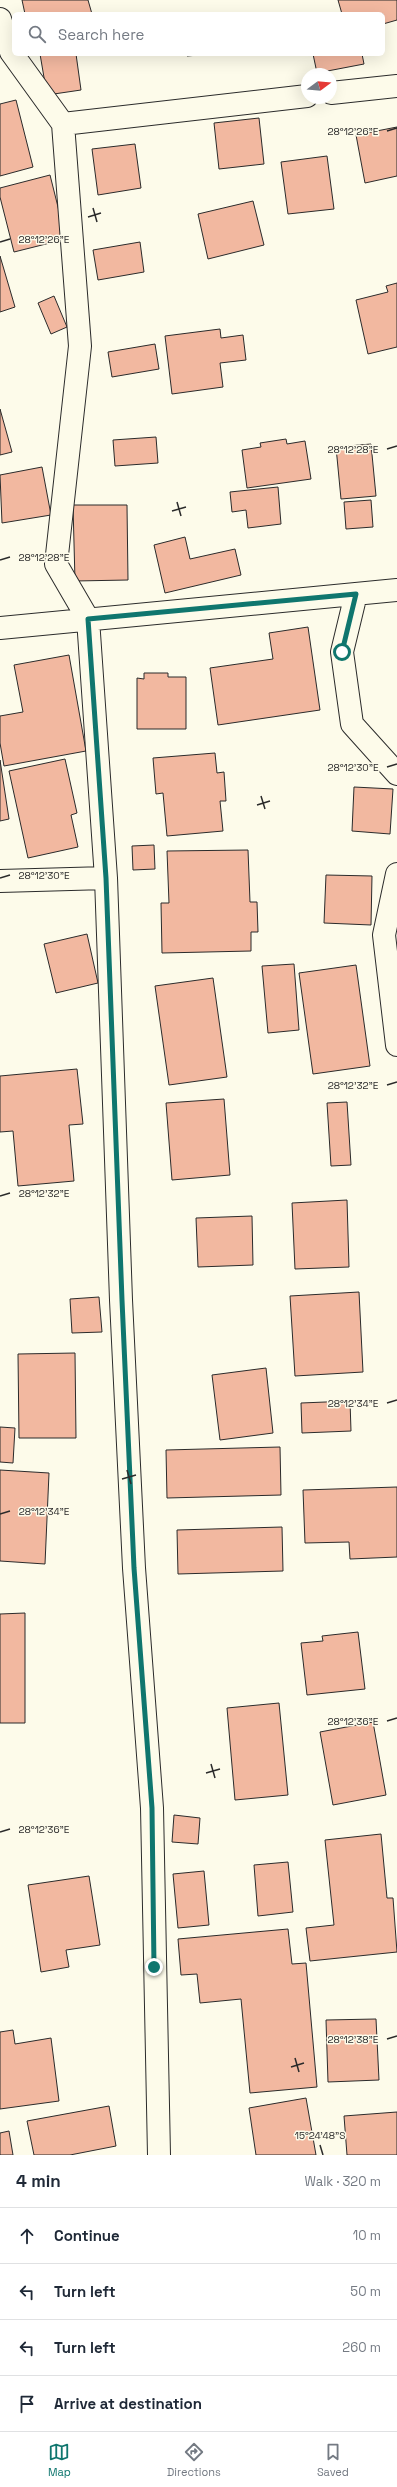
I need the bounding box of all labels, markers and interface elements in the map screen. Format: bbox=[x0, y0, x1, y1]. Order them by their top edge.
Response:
search box bbox=[12, 12, 385, 56]
icon: search bbox=[26, 23, 48, 45]
text: Search here bbox=[58, 25, 144, 44]
north arrow bbox=[301, 68, 337, 104]
text: 28°12'26"E bbox=[328, 125, 379, 138]
text: 28°12'26"E bbox=[19, 233, 70, 246]
text: 28°12'28"E bbox=[328, 443, 379, 456]
text: 28°12'28"E bbox=[19, 551, 70, 564]
route start bbox=[333, 643, 351, 661]
text: 28°12'30"E bbox=[327, 761, 379, 774]
text: 28°12'30"E bbox=[18, 869, 70, 882]
text: 28°12'32"E bbox=[328, 1079, 379, 1092]
text: 28°12'32"E bbox=[19, 1187, 70, 1200]
text: 28°12'34"E bbox=[328, 1397, 379, 1410]
text: 28°12'34"E bbox=[19, 1505, 70, 1518]
text: 28°12'36"E bbox=[328, 1715, 379, 1728]
text: 28°12'36"E bbox=[19, 1823, 70, 1836]
route end bbox=[145, 1958, 163, 1976]
text: 28°12'38"E bbox=[328, 2033, 379, 2046]
text: 15°24'48"S bbox=[295, 2129, 345, 2142]
text: 4 min bbox=[16, 2170, 61, 2192]
text: Walk · 320 m bbox=[304, 2173, 381, 2190]
icon: ahead bbox=[16, 2225, 38, 2247]
text: Continue bbox=[54, 2226, 120, 2245]
text: 10 m bbox=[353, 2227, 381, 2244]
icon: left bbox=[16, 2281, 38, 2303]
text: Turn left bbox=[54, 2282, 116, 2301]
text: 50 m bbox=[350, 2283, 381, 2300]
icon: left bbox=[16, 2337, 38, 2359]
text: Turn left bbox=[54, 2338, 116, 2357]
text: 260 m bbox=[342, 2339, 381, 2356]
icon: arrive bbox=[16, 2393, 38, 2415]
text: Arrive at destination bbox=[54, 2394, 202, 2413]
tab: Map bbox=[48, 2441, 71, 2479]
tab: Directions bbox=[167, 2441, 221, 2479]
tab: Saved bbox=[317, 2441, 349, 2479]

